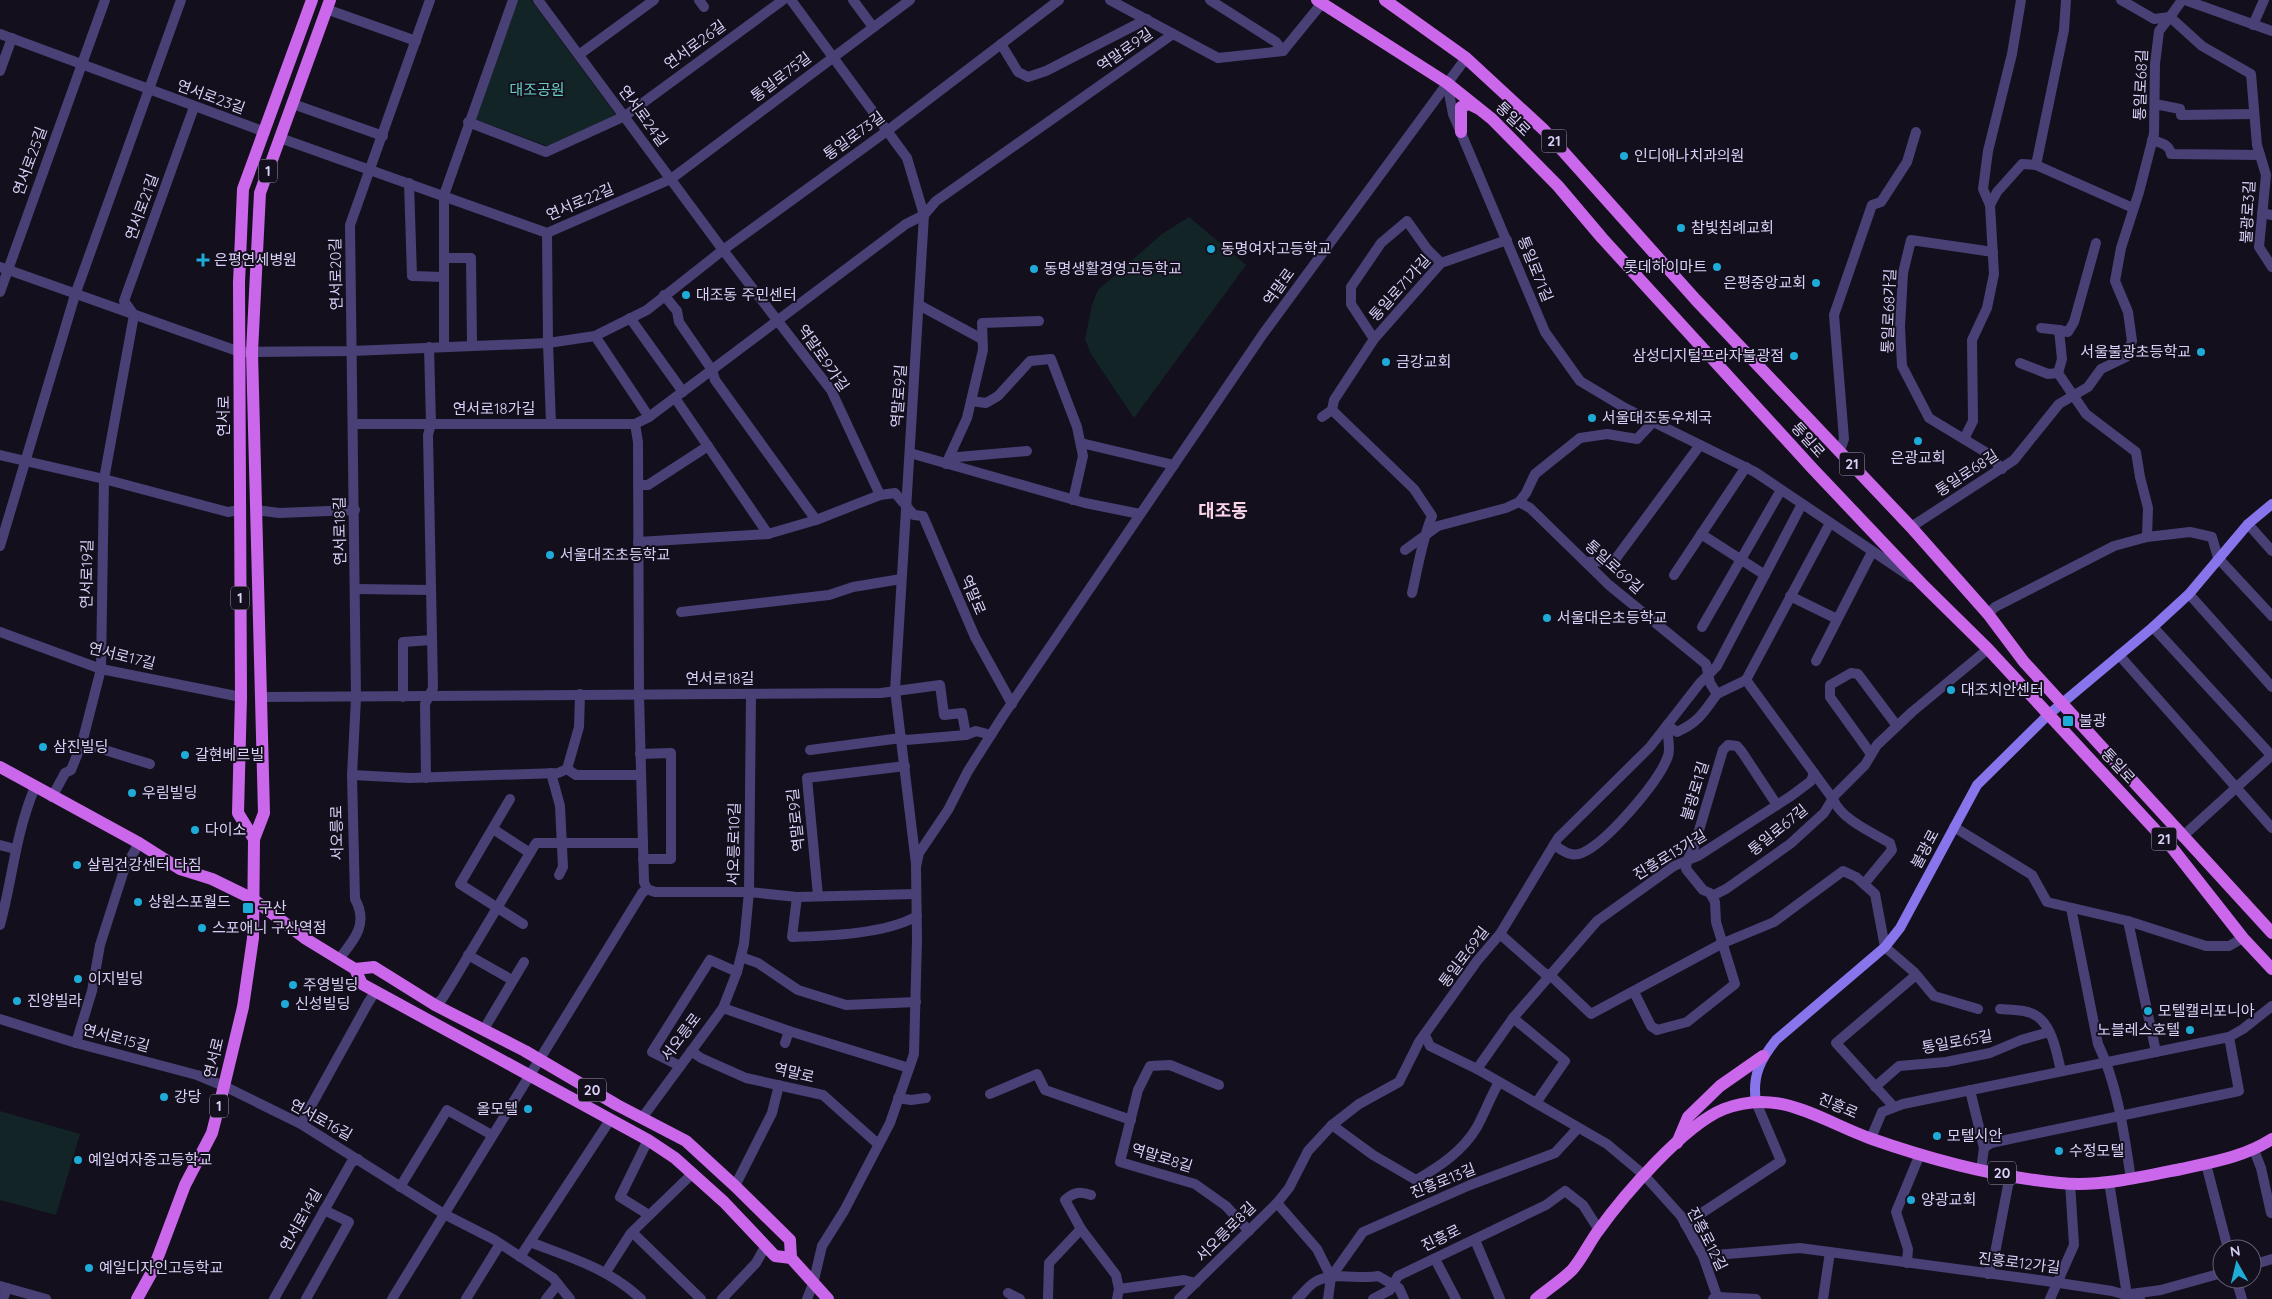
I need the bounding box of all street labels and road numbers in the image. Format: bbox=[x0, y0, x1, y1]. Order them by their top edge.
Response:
street label: 연서로26길 bbox=[660, 16, 729, 73]
street label: 역말로9길 bbox=[1093, 24, 1156, 76]
street label: 통일로75길 bbox=[747, 48, 815, 106]
street label: 통일로68길 bbox=[2130, 49, 2151, 121]
street label: 연서로23길 bbox=[174, 75, 248, 118]
street label: 연서로24길 bbox=[615, 81, 672, 150]
street label: 통일로 bbox=[1492, 97, 1535, 140]
street label: 통일로73길 bbox=[819, 107, 888, 164]
street label: 연서로25길 bbox=[8, 124, 51, 198]
road number: 21 bbox=[1542, 130, 1566, 152]
road number: 1 bbox=[259, 160, 277, 182]
street label: 연서로21길 bbox=[121, 171, 162, 243]
street label: 연서로22길 bbox=[543, 179, 617, 224]
street label: 불광로3길 bbox=[2236, 180, 2259, 244]
street label: 통일로71길 bbox=[1514, 233, 1557, 304]
street label: 연서로20길 bbox=[325, 238, 346, 310]
street label: 통일로71가길 bbox=[1365, 250, 1434, 325]
street label: 역말로 bbox=[1259, 264, 1298, 309]
street label: 통일로68가길 bbox=[1878, 268, 1899, 354]
street label: 역말로9가길 bbox=[793, 321, 853, 395]
street label: 역말로9길 bbox=[887, 364, 910, 428]
street label: 연서로 bbox=[214, 395, 233, 437]
street label: 연서로18가길 bbox=[453, 399, 535, 418]
street label: 통일로 bbox=[1787, 418, 1829, 461]
street label: 통일로68길 bbox=[1932, 445, 2002, 500]
road number: 21 bbox=[1840, 452, 1864, 476]
street label: 연서로18길 bbox=[329, 496, 350, 566]
street label: 통일로69길 bbox=[1581, 536, 1647, 598]
street label: 연서로19길 bbox=[76, 539, 97, 609]
street label: 역말로 bbox=[957, 572, 990, 618]
road number: 1 bbox=[231, 586, 249, 610]
street label: 연서로17길 bbox=[87, 638, 158, 673]
street label: 연서로18길 bbox=[686, 669, 754, 688]
street label: 통일로 bbox=[2097, 744, 2139, 787]
street label: 불광로1길 bbox=[1677, 759, 1712, 823]
street label: 역말로9길 bbox=[783, 787, 808, 853]
street label: 통일로67길 bbox=[1744, 800, 1811, 859]
street label: 서오릉로10길 bbox=[723, 802, 744, 886]
street label: 서오릉로 bbox=[327, 805, 346, 861]
street label: 진흥로13가길 bbox=[1630, 825, 1710, 884]
street label: 불광로 bbox=[1906, 826, 1943, 872]
road number: 21 bbox=[2152, 828, 2176, 851]
street label: 통일로69길 bbox=[1434, 922, 1493, 991]
street label: 서오릉로 bbox=[656, 1009, 705, 1064]
street label: 연서로15길 bbox=[80, 1019, 152, 1056]
street label: 통일로65길 bbox=[1920, 1026, 1994, 1057]
street label: 연서로 bbox=[200, 1036, 227, 1080]
street label: 역말로 bbox=[772, 1059, 816, 1086]
road number: 20 bbox=[578, 1078, 606, 1102]
street label: 진흥로 bbox=[1815, 1089, 1861, 1122]
road number: 1 bbox=[210, 1094, 228, 1118]
street label: 연서로16길 bbox=[287, 1095, 356, 1145]
street label: 역말로8길 bbox=[1129, 1139, 1195, 1176]
street label: 진흥로13길 bbox=[1407, 1159, 1478, 1202]
road number: 20 bbox=[1988, 1162, 2016, 1184]
street label: 연서로14길 bbox=[276, 1185, 325, 1254]
street label: 서오릉로8길 bbox=[1192, 1198, 1260, 1266]
street label: 진흥로12길 bbox=[1683, 1204, 1732, 1274]
street label: 진흥로 bbox=[1418, 1220, 1464, 1255]
street label: 진흥로12가길 bbox=[1977, 1248, 2061, 1277]

